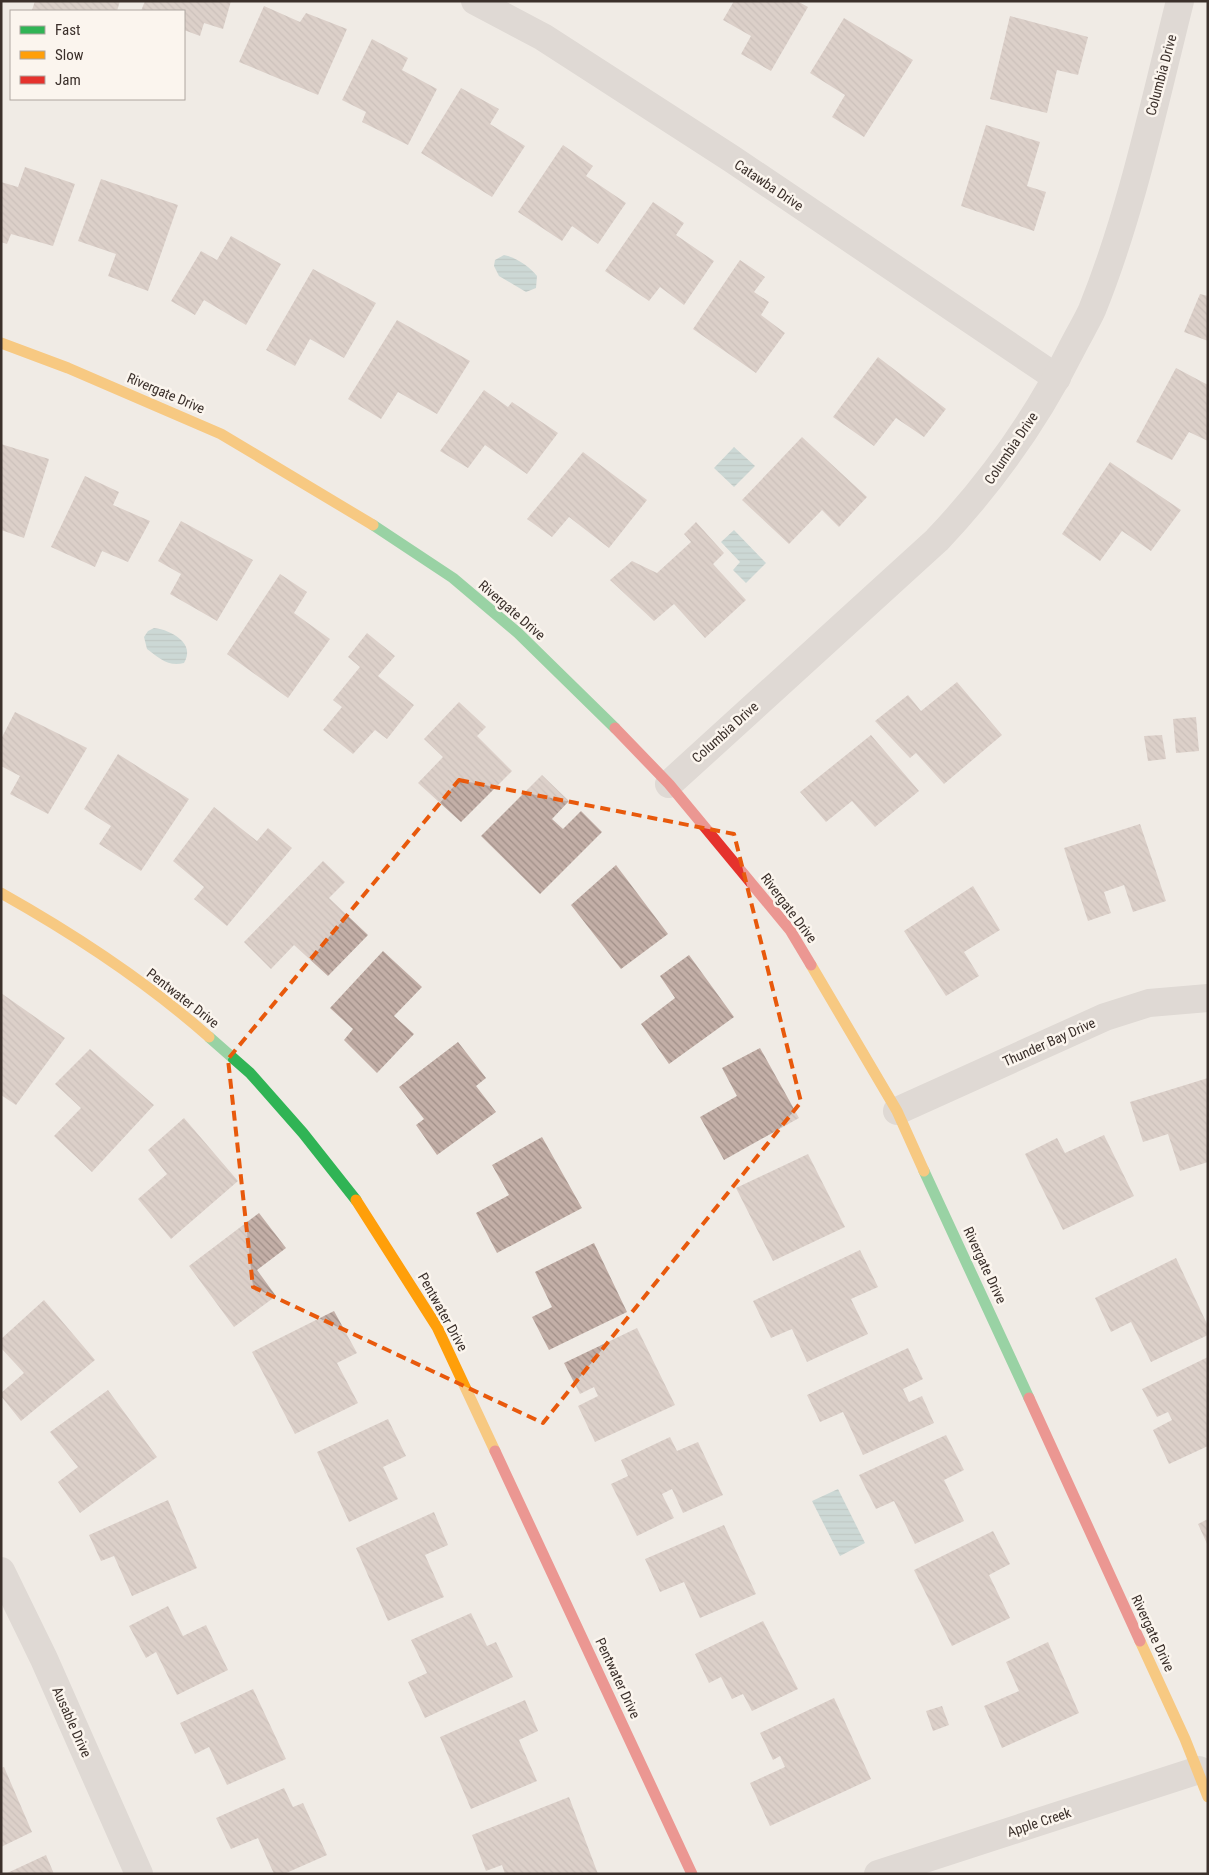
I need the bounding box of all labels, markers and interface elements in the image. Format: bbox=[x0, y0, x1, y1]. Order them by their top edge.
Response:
legend bbox=[10, 10, 185, 100]
text: Fast bbox=[55, 21, 80, 39]
street label: Columbia Drive bbox=[1142, 32, 1180, 117]
text: Slow bbox=[55, 46, 84, 64]
text: Jam bbox=[55, 71, 81, 89]
street label: Catawba Drive bbox=[732, 156, 807, 214]
street label: Rivergate Drive bbox=[125, 369, 208, 417]
street label: Columbia Drive bbox=[981, 409, 1041, 487]
street label: Rivergate Drive bbox=[476, 577, 549, 643]
street label: Columbia Drive bbox=[689, 698, 762, 766]
street label: Rivergate Drive bbox=[758, 870, 821, 946]
street label: Pentwater Drive bbox=[144, 965, 223, 1031]
street label: Thunder Bay Drive bbox=[1000, 1014, 1098, 1070]
street label: Rivergate Drive bbox=[960, 1224, 1010, 1306]
street label: Pentwater Drive bbox=[415, 1270, 471, 1354]
street label: Rivergate Drive bbox=[1128, 1592, 1178, 1674]
street label: Pentwater Drive bbox=[592, 1635, 644, 1721]
street label: Ausable Drive bbox=[49, 1684, 95, 1760]
street label: Apple Creek bbox=[1005, 1804, 1074, 1840]

